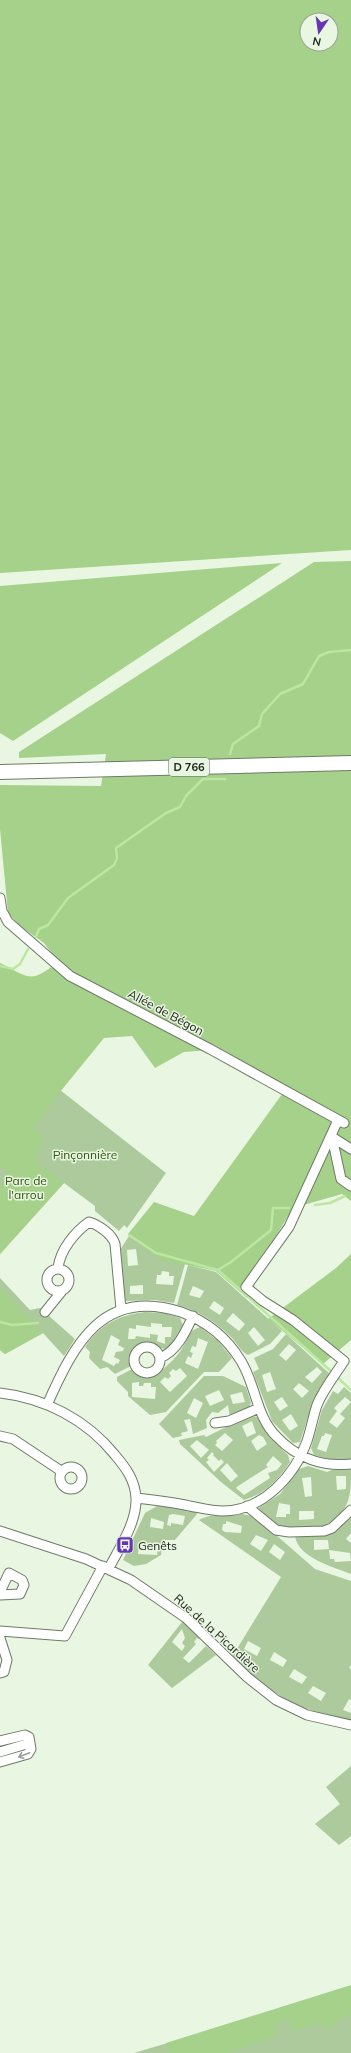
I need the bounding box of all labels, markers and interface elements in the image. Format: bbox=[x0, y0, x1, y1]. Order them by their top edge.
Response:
north arrow bbox=[299, 12, 339, 52]
text: N bbox=[311, 34, 322, 49]
road number: D 766 bbox=[169, 758, 209, 776]
street label: Allée de Bégon bbox=[126, 986, 206, 1038]
park label: Pinçonnière bbox=[53, 1147, 117, 1162]
park label: Parc de l'arrou bbox=[5, 1173, 47, 1202]
bus stop icon: Genêts bbox=[115, 1535, 135, 1555]
place label: Genêts bbox=[138, 1538, 177, 1553]
street label: Rue de la Picardière bbox=[171, 1590, 263, 1676]
one-way arrow bbox=[18, 1751, 30, 1759]

